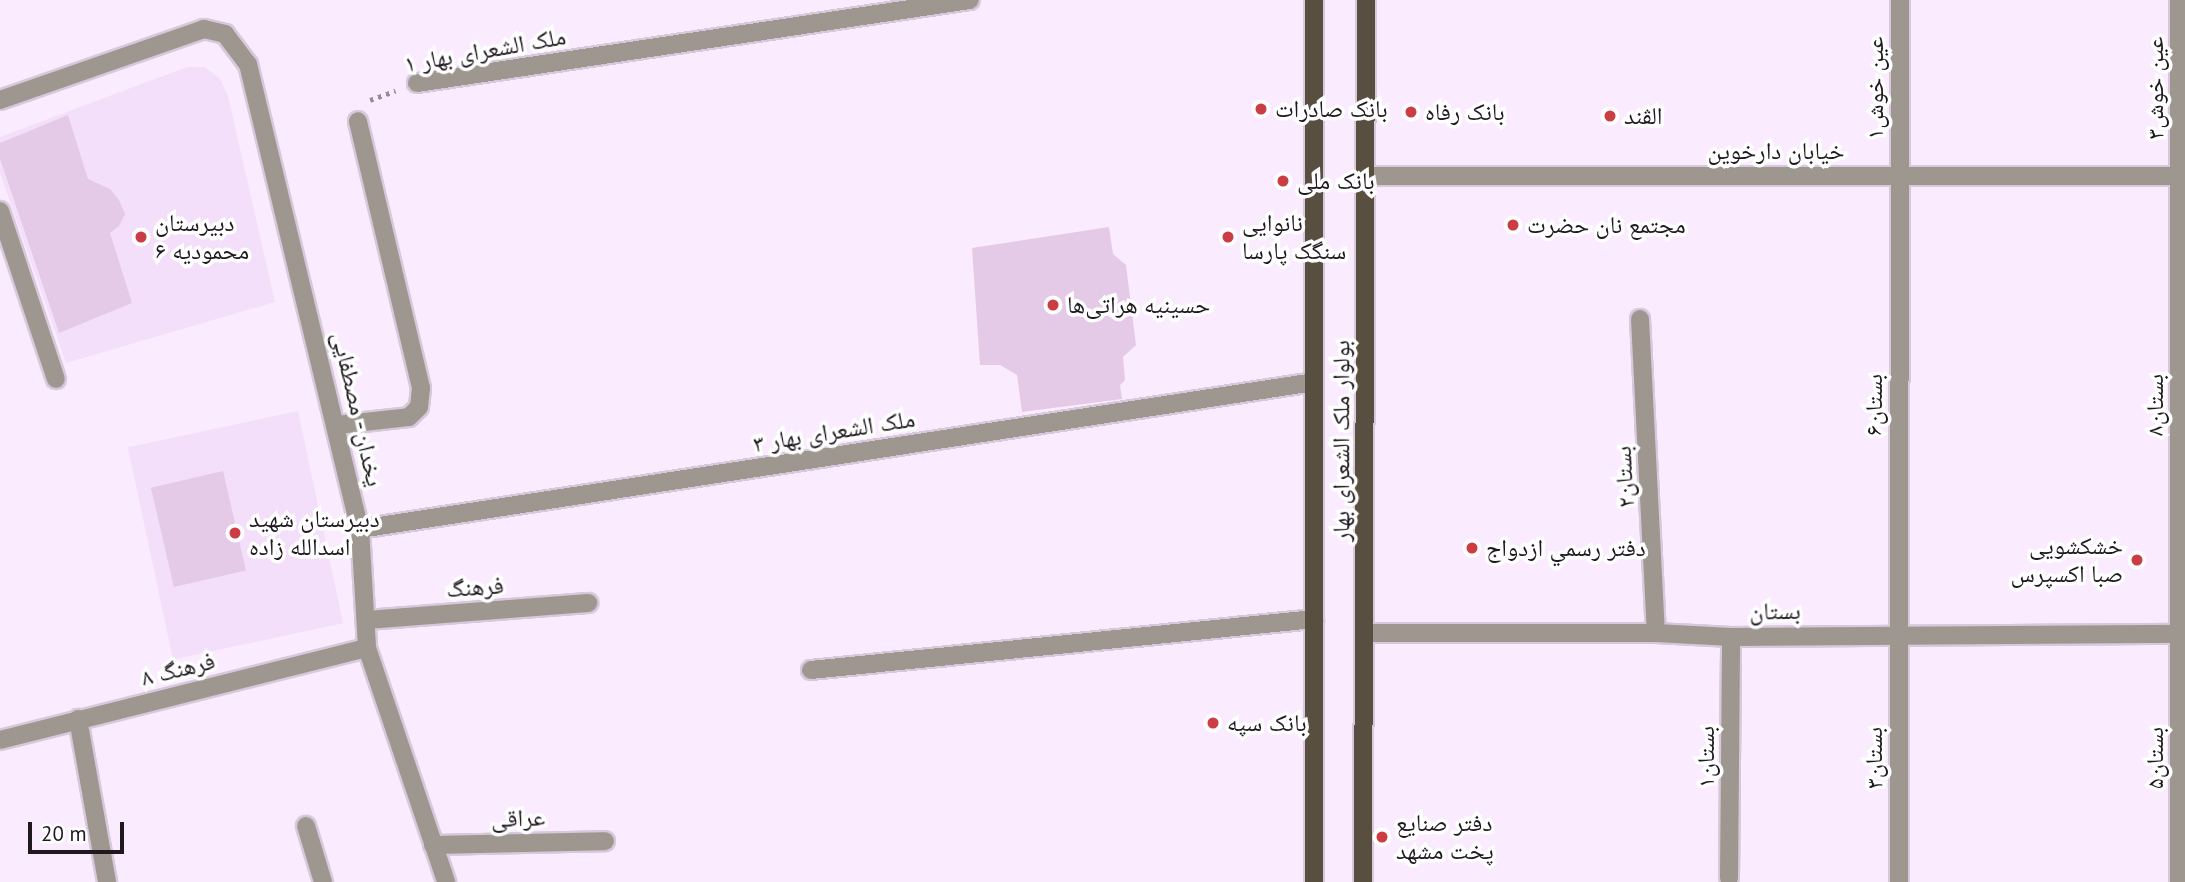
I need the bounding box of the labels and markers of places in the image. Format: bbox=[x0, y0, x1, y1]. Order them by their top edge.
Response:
place label: بانک صادرات bbox=[1275, 95, 1388, 123]
place label: بانک رفاه bbox=[1425, 98, 1505, 126]
marker: بانک صادرات bbox=[1253, 101, 1269, 117]
place label: الڤند bbox=[1624, 102, 1662, 130]
marker: بانک رفاه bbox=[1403, 104, 1419, 120]
marker: الڤند bbox=[1602, 108, 1618, 124]
place label: بانک ملی bbox=[1297, 167, 1375, 195]
marker: بانک ملی bbox=[1275, 173, 1291, 189]
place label: دبیرستان محمودیه ۶ bbox=[155, 209, 249, 265]
place label: نانوایی سنگک پارسا bbox=[1242, 209, 1346, 265]
place label: مجتمع نان حضرت bbox=[1527, 211, 1686, 239]
marker: مجتمع نان حضرت bbox=[1505, 217, 1521, 233]
marker: دبیرستان محمودیه ۶ bbox=[133, 229, 149, 245]
marker: نانوایی سنگک پارسا bbox=[1220, 229, 1236, 245]
place label: حسینیه هراتی‌ها bbox=[1067, 291, 1210, 319]
marker: حسینیه هراتی‌ها bbox=[1045, 297, 1061, 313]
place label: دبیرستان شهید اسدالله زاده bbox=[249, 505, 380, 561]
marker: دبیرستان شهید اسدالله زاده bbox=[227, 525, 243, 541]
place label: خشکشویی صبا اکسپرس bbox=[2010, 532, 2123, 588]
place label: دفتر رسمي ازدواج bbox=[1486, 534, 1646, 562]
marker: دفتر رسمي ازدواج bbox=[1464, 540, 1480, 556]
marker: خشکشویی صبا اکسپرس bbox=[2129, 552, 2145, 568]
place label: بانک سپه bbox=[1227, 709, 1307, 737]
marker: بانک سپه bbox=[1205, 715, 1221, 731]
place label: دفتر صنایع پخت مشهد bbox=[1396, 809, 1494, 865]
marker: دفتر صنایع پخت مشهد bbox=[1374, 829, 1390, 845]

